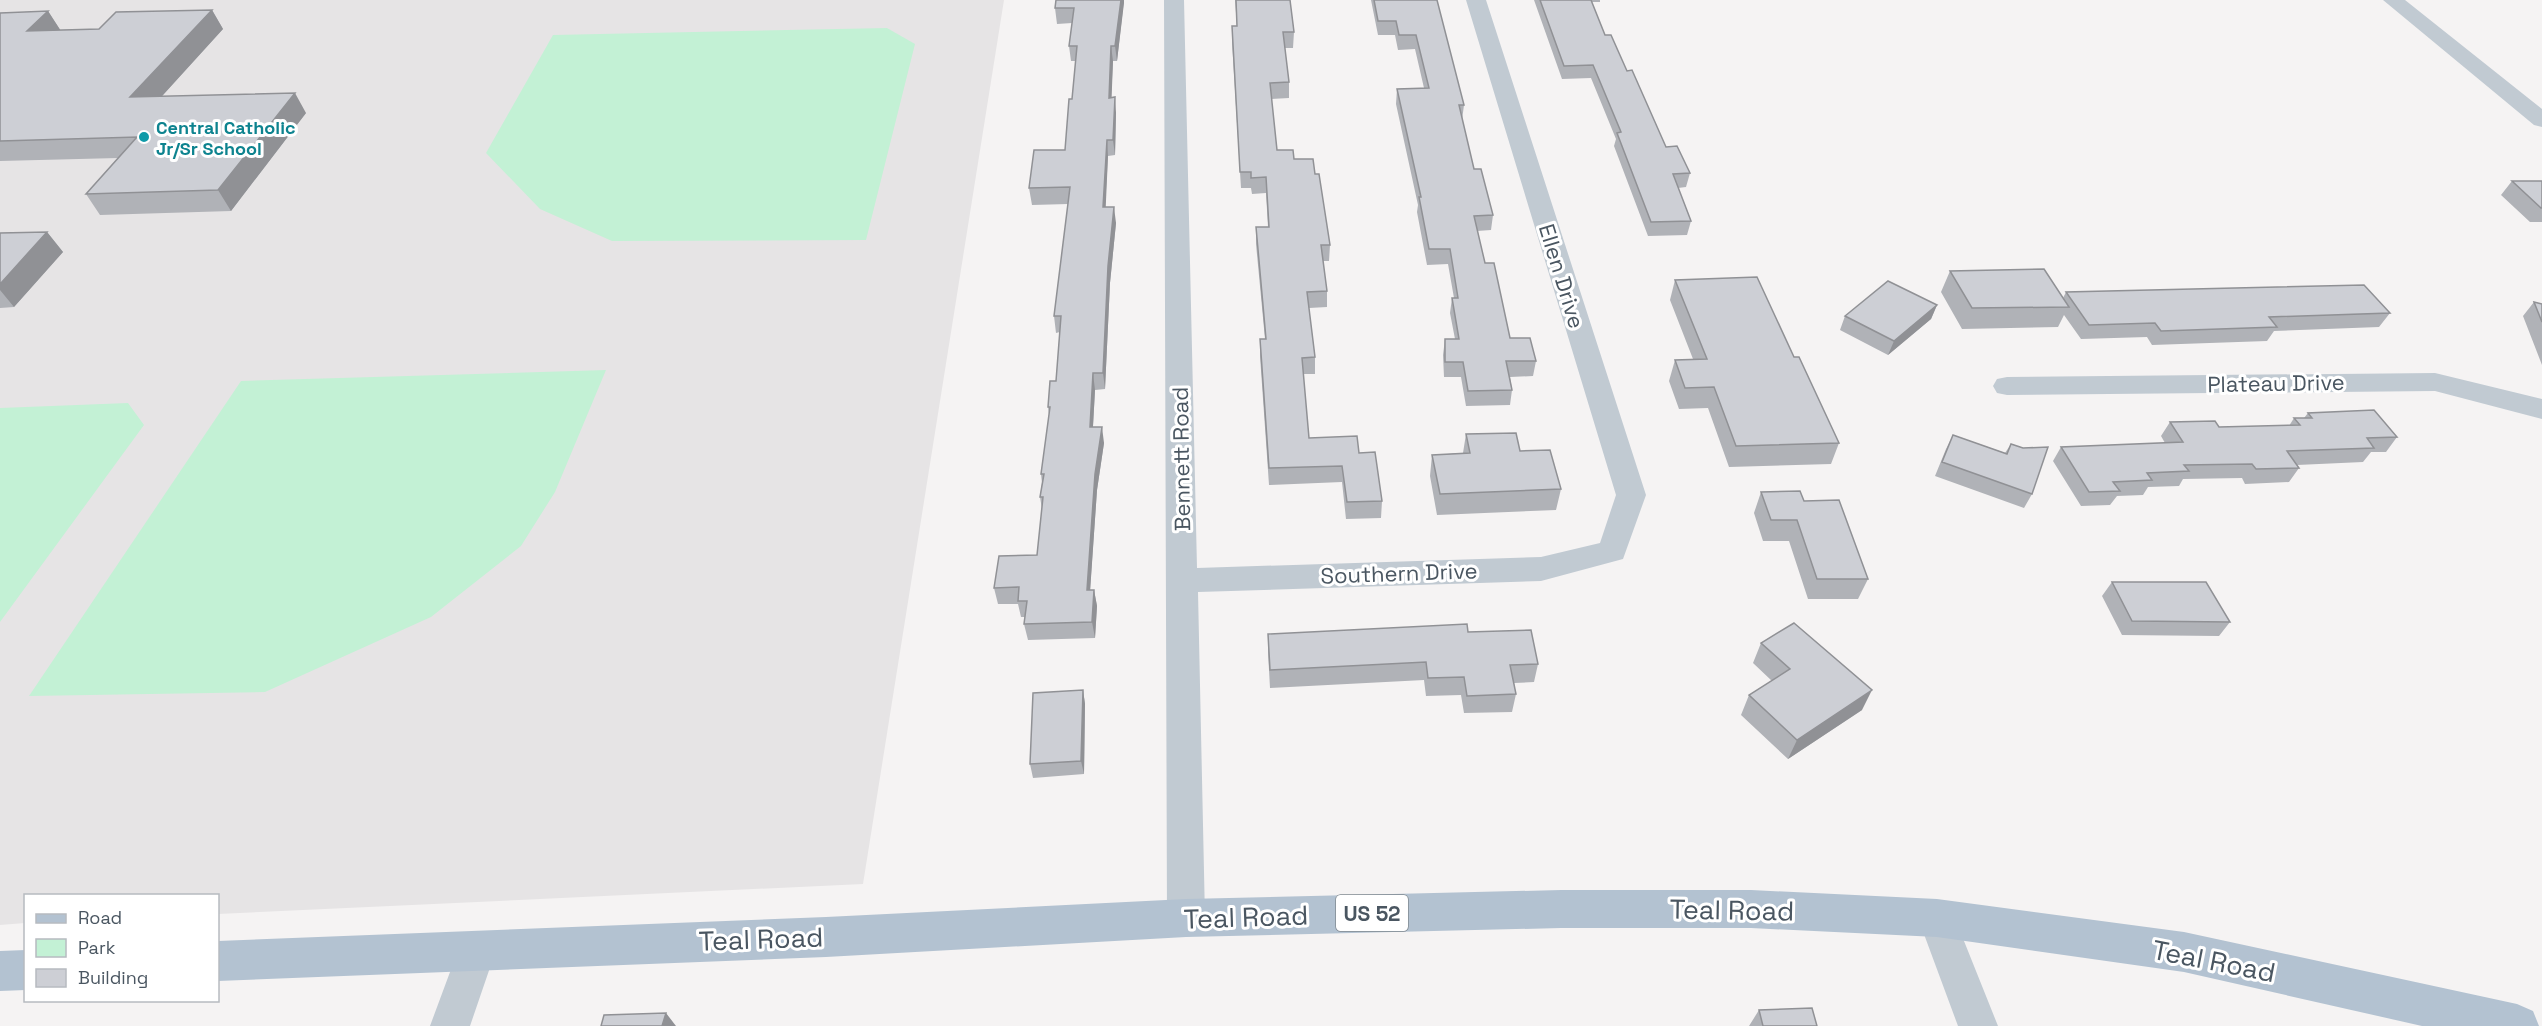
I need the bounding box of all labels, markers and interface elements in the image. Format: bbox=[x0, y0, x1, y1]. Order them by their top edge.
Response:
place label: Central Catholic Jr/Sr School bbox=[156, 116, 295, 160]
marker: Central Catholic Jr/Sr School bbox=[137, 130, 151, 144]
street label: Ellen Drive bbox=[1533, 220, 1591, 332]
street label: Plateau Drive bbox=[2207, 368, 2345, 398]
street label: Bennett Road bbox=[1166, 387, 1196, 531]
street label: Southern Drive bbox=[1320, 556, 1478, 590]
street label: Teal Road bbox=[1669, 891, 1795, 929]
legend bbox=[24, 894, 219, 1002]
road number: US 52 bbox=[1336, 895, 1408, 931]
street label: Teal Road bbox=[1183, 897, 1309, 937]
text: Road bbox=[78, 906, 122, 929]
street label: Teal Road bbox=[698, 919, 824, 959]
street label: Teal Road bbox=[2150, 932, 2278, 990]
text: Park bbox=[78, 936, 116, 959]
text: Building bbox=[78, 966, 148, 989]

